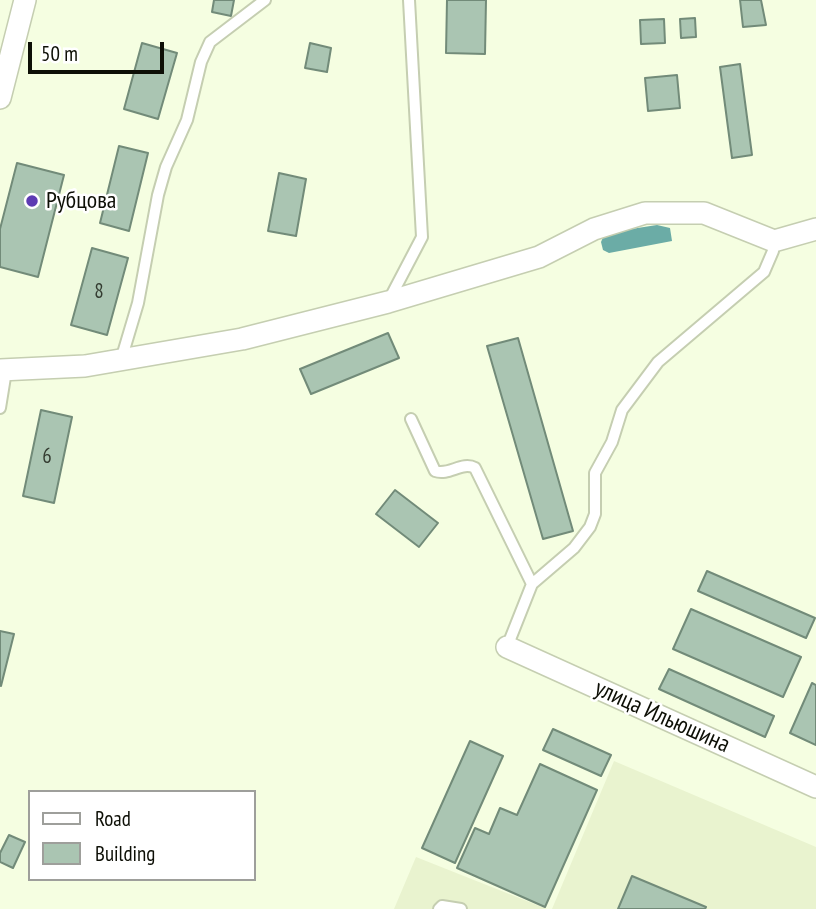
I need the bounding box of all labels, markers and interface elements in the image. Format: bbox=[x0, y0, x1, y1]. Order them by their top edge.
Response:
scale bar bbox=[32, 28, 168, 72]
text: 50 m bbox=[41, 40, 78, 67]
place label: Рубцова bbox=[46, 187, 116, 215]
marker: Рубцова bbox=[24, 193, 40, 209]
house number: 8 bbox=[94, 279, 104, 305]
house number: 6 bbox=[42, 444, 52, 470]
street label: улица Ильюшина bbox=[590, 674, 734, 760]
legend bbox=[28, 790, 256, 881]
text: Road bbox=[95, 805, 131, 832]
text: Building bbox=[95, 840, 155, 867]

